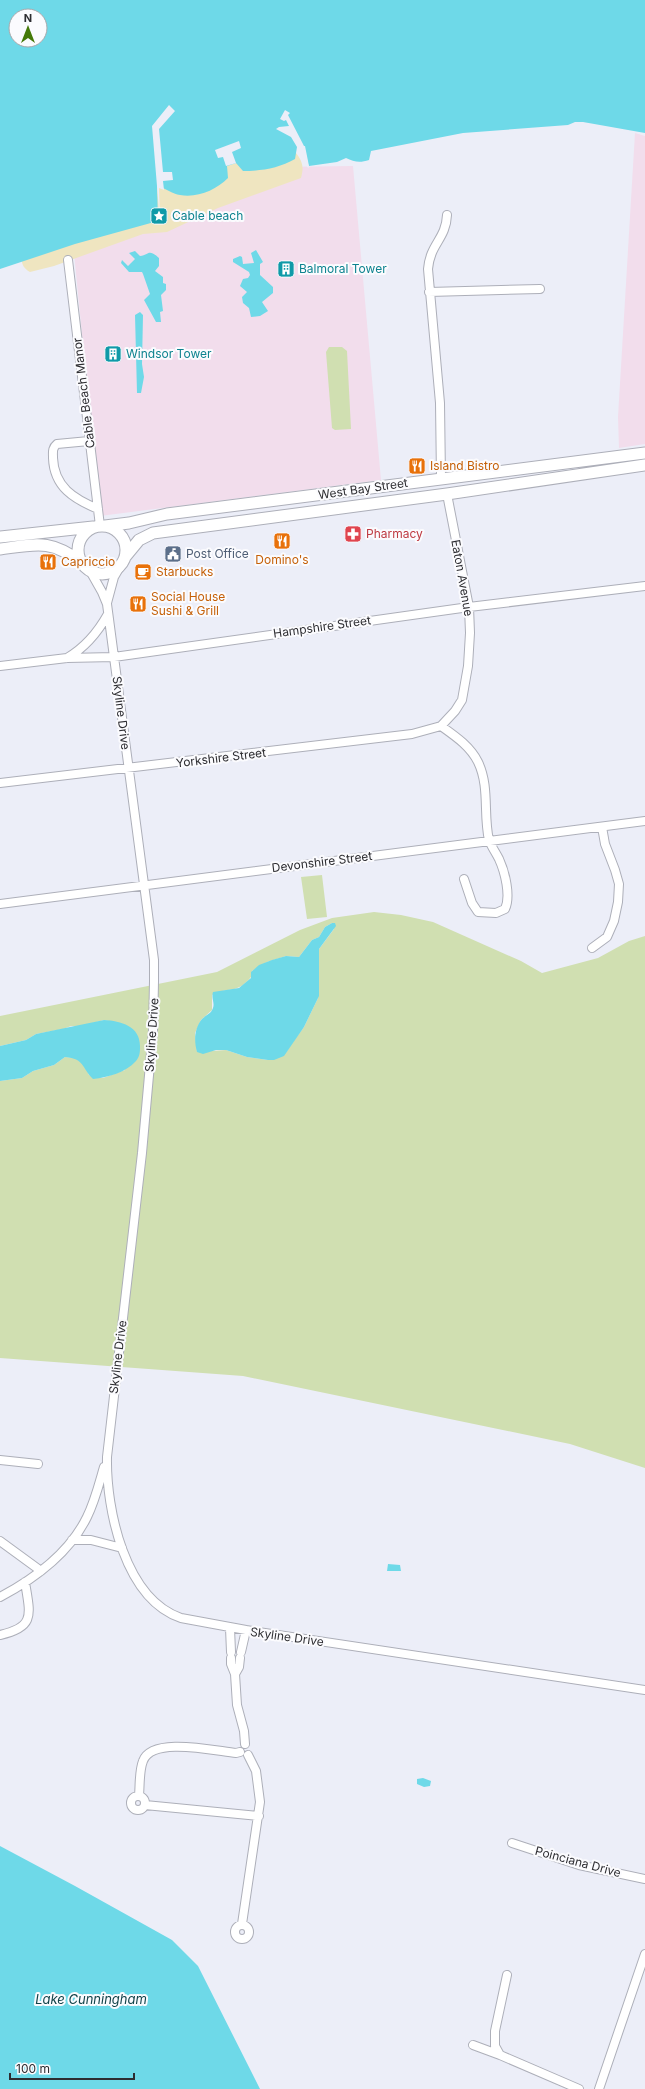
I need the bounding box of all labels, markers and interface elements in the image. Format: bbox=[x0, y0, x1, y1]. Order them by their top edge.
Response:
north arrow bbox=[8, 8, 48, 48]
text: N bbox=[24, 11, 32, 25]
place icon: Cable beach bbox=[149, 206, 169, 226]
place label: Cable beach bbox=[172, 208, 243, 223]
building icon: Balmoral Tower bbox=[276, 259, 296, 279]
place label: Balmoral Tower bbox=[299, 261, 387, 276]
street label: Cable Beach Manor bbox=[69, 336, 98, 449]
building icon: Windsor Tower bbox=[103, 344, 123, 364]
place label: Windsor Tower bbox=[126, 346, 212, 361]
restaurant icon: Island Bistro bbox=[407, 456, 427, 476]
place label: Island Bistro bbox=[430, 458, 500, 473]
street label: West Bay Street bbox=[317, 475, 409, 502]
pharmacy icon: Pharmacy bbox=[343, 524, 363, 544]
place label: Pharmacy bbox=[366, 526, 423, 541]
restaurant icon: Domino's bbox=[272, 531, 292, 551]
street label: Eaton Avenue bbox=[448, 538, 477, 617]
public building icon: Post Office bbox=[163, 544, 183, 564]
place label: Post Office bbox=[186, 546, 249, 561]
restaurant icon: Capriccio bbox=[38, 552, 58, 572]
place label: Domino's bbox=[255, 552, 309, 567]
place label: Capriccio bbox=[61, 554, 115, 569]
cafe icon: Starbucks bbox=[133, 562, 153, 582]
place label: Starbucks bbox=[156, 564, 213, 579]
place label: Social House Sushi & Grill bbox=[151, 589, 225, 618]
restaurant icon: Social House Sushi & Grill bbox=[128, 594, 148, 614]
street label: Hampshire Street bbox=[272, 612, 372, 641]
street label: Skyline Drive bbox=[110, 675, 133, 751]
street label: Yorkshire Street bbox=[175, 745, 267, 770]
street label: Devonshire Street bbox=[271, 848, 373, 875]
street label: Skyline Drive bbox=[141, 997, 162, 1072]
street label: Skyline Drive bbox=[106, 1319, 129, 1395]
street label: Skyline Drive bbox=[249, 1624, 325, 1649]
street label: Poinciana Drive bbox=[534, 1843, 623, 1880]
water label: Lake Cunningham bbox=[35, 1991, 147, 2007]
scale bar bbox=[10, 2055, 134, 2081]
text: 100 m bbox=[16, 2061, 50, 2076]

